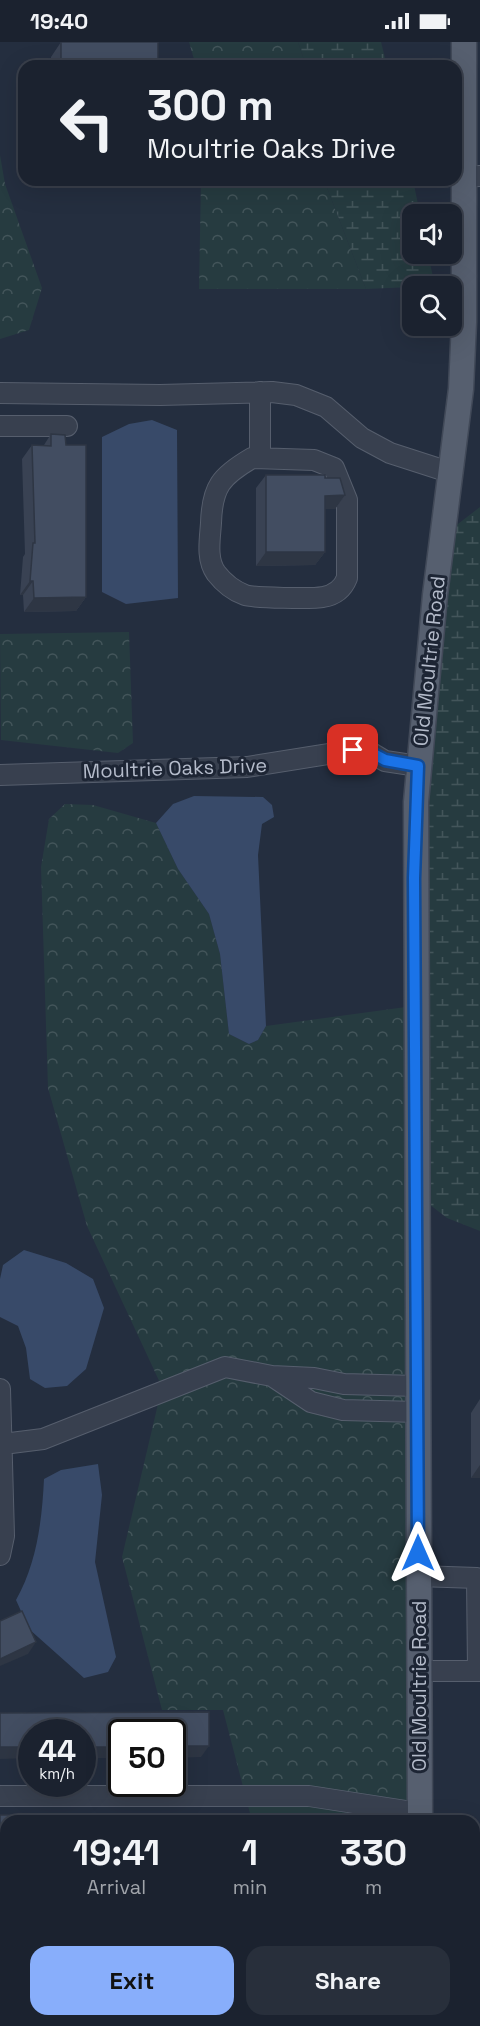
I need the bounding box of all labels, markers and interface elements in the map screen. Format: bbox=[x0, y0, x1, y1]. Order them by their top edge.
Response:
text: 19:40 bbox=[30, 7, 88, 35]
text: 300 m bbox=[147, 79, 274, 132]
icon: left bbox=[48, 84, 126, 162]
text: Moultrie Oaks Drive bbox=[147, 131, 396, 166]
map controls bbox=[402, 204, 462, 336]
button: sound bbox=[402, 204, 462, 264]
button: search bbox=[402, 276, 462, 336]
street label: Old Moultrie Road bbox=[407, 575, 451, 747]
pin bbox=[327, 724, 378, 775]
icon: arrive bbox=[336, 733, 369, 766]
street label: Moultrie Oaks Drive bbox=[82, 752, 268, 784]
position arrow bbox=[386, 1521, 450, 1585]
street label: Old Moultrie Road bbox=[406, 1601, 432, 1771]
speed limit sign: 50 bbox=[108, 1719, 186, 1797]
text: 44 bbox=[38, 1731, 76, 1770]
text: km/h bbox=[39, 1764, 75, 1783]
text: 19:41 bbox=[73, 1830, 160, 1876]
text: 1 bbox=[242, 1830, 258, 1876]
text: 330 bbox=[340, 1830, 407, 1876]
text: Arrival bbox=[87, 1874, 146, 1900]
text: min bbox=[233, 1874, 267, 1900]
text: m bbox=[365, 1874, 382, 1900]
button: Exit bbox=[30, 1946, 234, 2015]
button: Share bbox=[246, 1946, 450, 2015]

